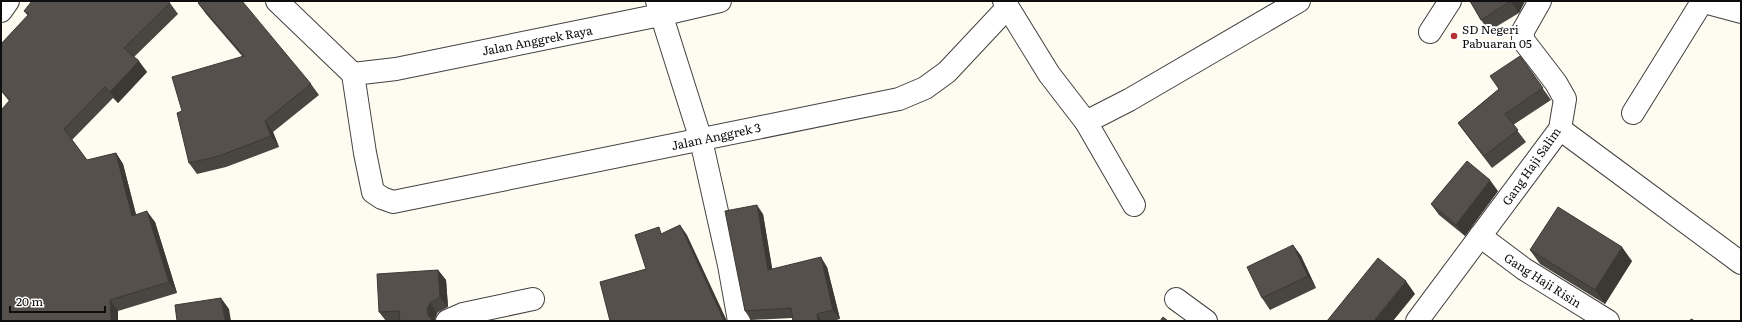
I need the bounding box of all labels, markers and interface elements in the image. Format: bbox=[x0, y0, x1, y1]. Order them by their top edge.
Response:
street label: Jalan Anggrek Raya bbox=[480, 20, 594, 60]
place label: SD Negeri Pabuaran 05 bbox=[1462, 20, 1532, 52]
marker: SD Negeri Pabuaran 05 bbox=[1449, 31, 1459, 41]
street label: Jalan Anggrek 3 bbox=[670, 118, 762, 154]
street label: Gang Haji Salim bbox=[1497, 123, 1565, 209]
street label: Gang Haji Risin bbox=[1501, 248, 1585, 312]
scale bar bbox=[10, 288, 105, 314]
text: 20 m bbox=[16, 292, 43, 310]

